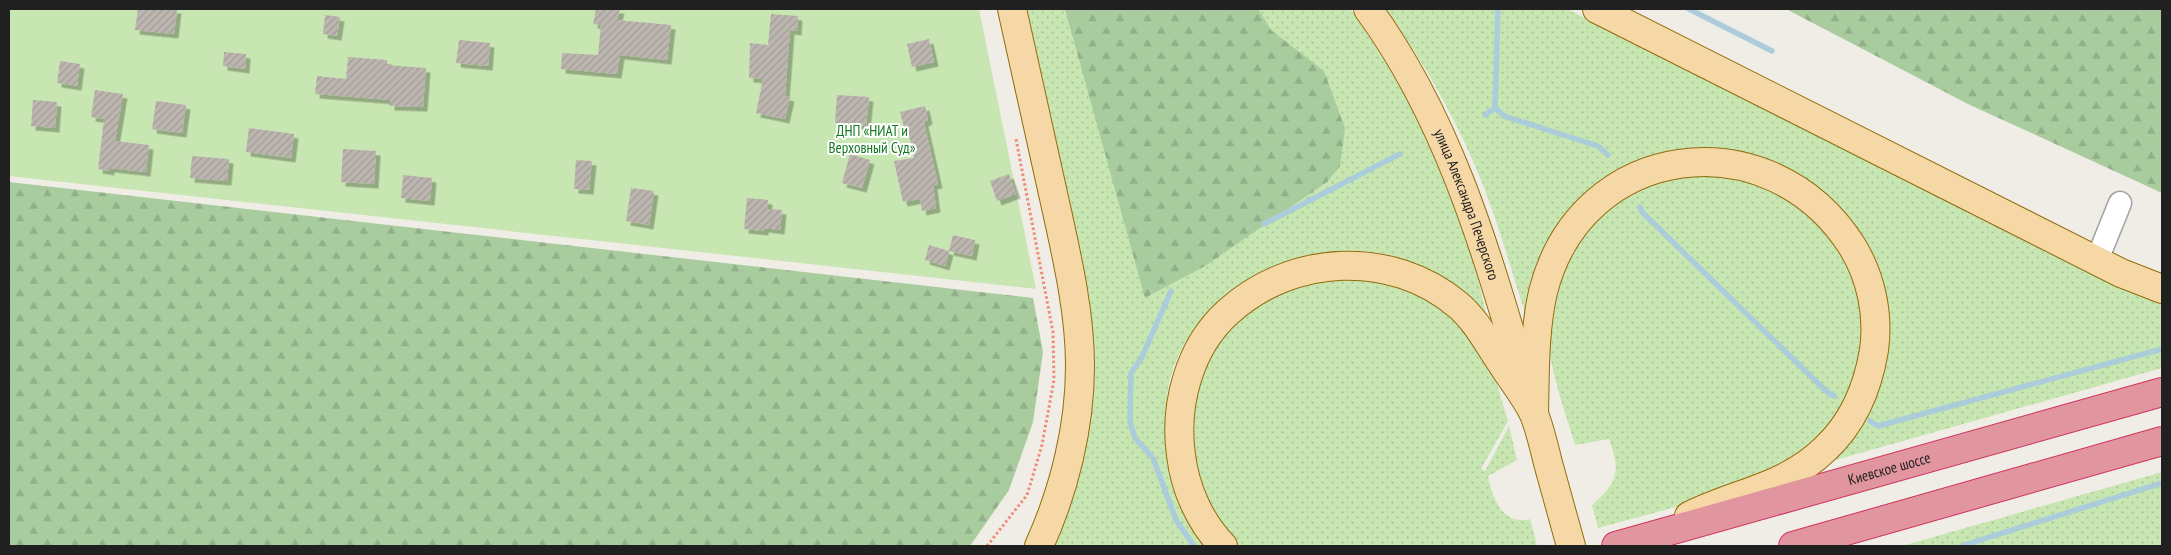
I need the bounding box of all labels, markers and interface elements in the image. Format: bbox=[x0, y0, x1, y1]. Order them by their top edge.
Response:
park label: ДНП «НИАТ и Верховный Суд» bbox=[829, 121, 916, 157]
street label: улица Александра Печерского bbox=[1430, 126, 1504, 282]
street label: Киевское шоссе bbox=[1846, 448, 1933, 489]

